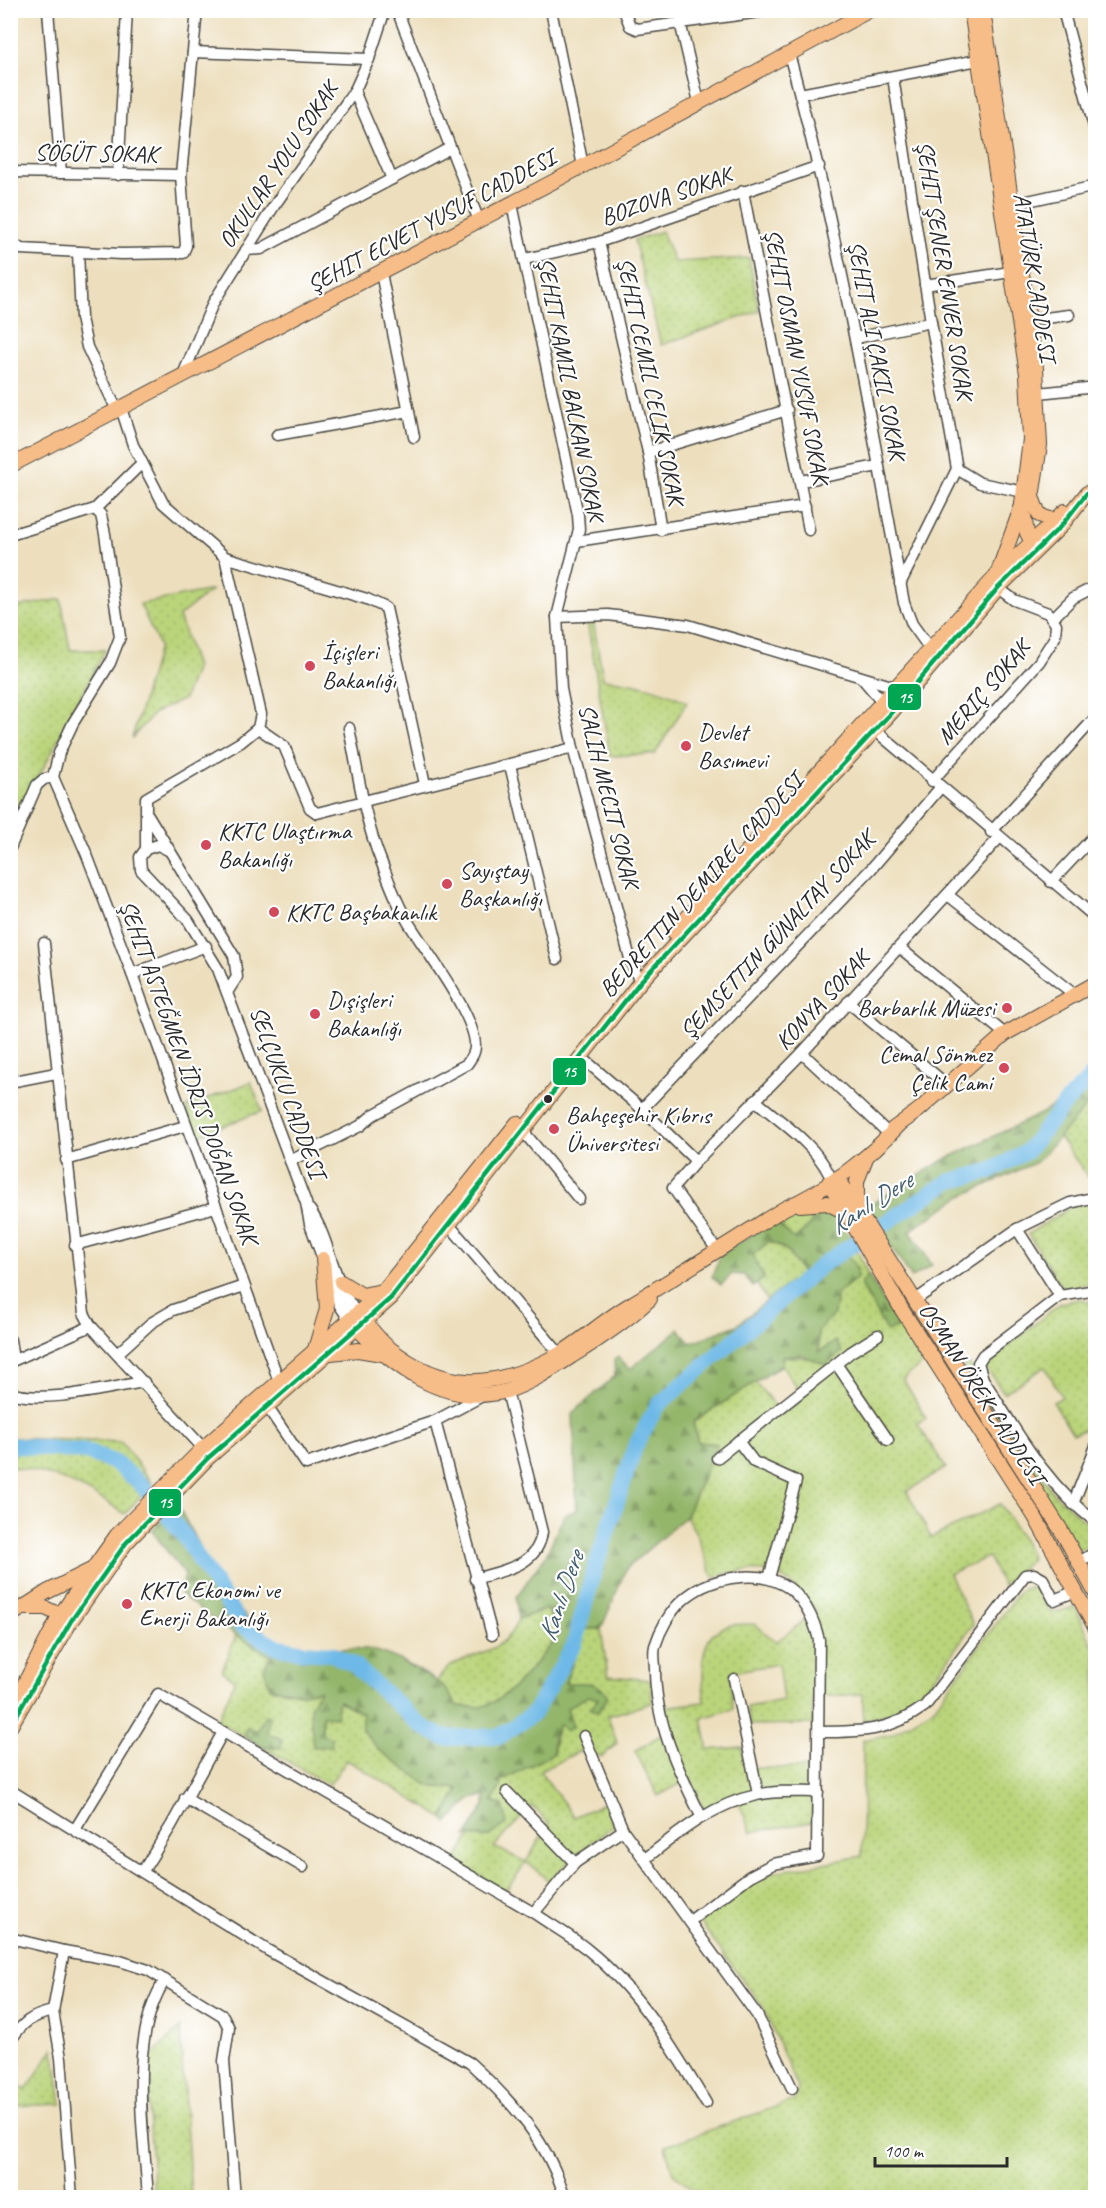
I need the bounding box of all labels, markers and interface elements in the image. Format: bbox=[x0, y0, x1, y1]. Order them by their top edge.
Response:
street label: OKULLAR YOLU SOKAK bbox=[211, 73, 347, 254]
street label: SÖGÜT SOKAK bbox=[34, 137, 163, 169]
street label: ŞEHIT ŞENER ENVER SOKAK bbox=[910, 139, 981, 405]
street label: ŞEHIT ECVET YUSUF CADDESI bbox=[302, 141, 564, 299]
street label: BOZOVA SOKAK bbox=[597, 158, 739, 232]
street label: ATATÜRK CADDESI bbox=[1007, 191, 1064, 368]
street label: ŞEHIT OSMAN YUSUF SOKAK bbox=[758, 226, 837, 490]
street label: ŞEHIT ALI ÇAKIL SOKAK bbox=[841, 238, 914, 466]
street label: ŞEHIT KAMIL BALKAN SOKAK bbox=[531, 255, 612, 527]
street label: ŞEHIT CEMIL CELIK SOKAK bbox=[610, 255, 693, 511]
street label: MERIÇ SOKAK bbox=[930, 631, 1039, 750]
place label: İçişleri Bakanlığı bbox=[322, 637, 397, 695]
marker: İçişleri Bakanlığı bbox=[303, 659, 317, 673]
line badge: 15 bbox=[887, 683, 922, 711]
text: 15 bbox=[898, 688, 914, 708]
street label: SALIH MECIT SOKAK bbox=[572, 701, 647, 895]
place label: Devlet Basımevi bbox=[698, 717, 770, 775]
marker: Devlet Basımevi bbox=[679, 739, 693, 753]
street label: BEDRETTIN DEMIREL CADDESI bbox=[592, 763, 813, 1003]
place label: KKTC Ulaştırma Bakanlığı bbox=[218, 816, 353, 874]
street label: ŞEMSETTIN GÜNALTAY SOKAK bbox=[673, 821, 885, 1045]
marker: KKTC Ulaştırma Bakanlığı bbox=[199, 838, 213, 852]
place label: Sayıştay Başkanlığı bbox=[459, 855, 543, 913]
marker: Sayıştay Başkanlığı bbox=[440, 877, 454, 891]
street label: ŞEHIT ASTEĞMEN İDRIS DOĞAN SOKAK bbox=[113, 896, 267, 1253]
place label: KKTC Başbakanlık bbox=[286, 897, 438, 927]
marker: KKTC Başbakanlık bbox=[267, 905, 281, 919]
street label: KONYA SOKAK bbox=[768, 941, 878, 1056]
place label: Dışişleri Bakanlığı bbox=[327, 985, 402, 1043]
place label: Barbarlık Müzesi bbox=[857, 993, 998, 1023]
marker: Barbarlık Müzesi bbox=[1000, 1001, 1014, 1015]
street label: SELÇUKLU CADDESI bbox=[243, 1002, 335, 1187]
marker: Dışişleri Bakanlığı bbox=[308, 1007, 322, 1021]
place label: Cemal Sönmez Çelik Cami bbox=[879, 1039, 994, 1097]
line badge: 15 bbox=[552, 1057, 587, 1086]
marker: Cemal Sönmez Çelik Cami bbox=[997, 1061, 1011, 1075]
text: 15 bbox=[562, 1062, 578, 1082]
unlabelled marker bbox=[542, 1093, 554, 1105]
place label: Bahçeşehir Kıbrıs Üniversitesi bbox=[566, 1100, 713, 1158]
marker: Bahçeşehir Kıbrıs Üniversitesi bbox=[547, 1122, 561, 1136]
water label: Kanlı Dere bbox=[823, 1162, 922, 1242]
street label: OSMAN ÖREK CADDESI bbox=[912, 1296, 1055, 1494]
line badge: 15 bbox=[148, 1488, 182, 1517]
text: 15 bbox=[158, 1493, 174, 1513]
water label: Kanlı Dere bbox=[530, 1544, 593, 1645]
place label: KKTC Ekonomi ve Enerji Bakanlığı bbox=[139, 1575, 282, 1633]
marker: KKTC Ekonomi ve Enerji Bakanlığı bbox=[120, 1597, 134, 1611]
scale bar bbox=[875, 2130, 1007, 2168]
text: 100 m bbox=[884, 2140, 925, 2162]

